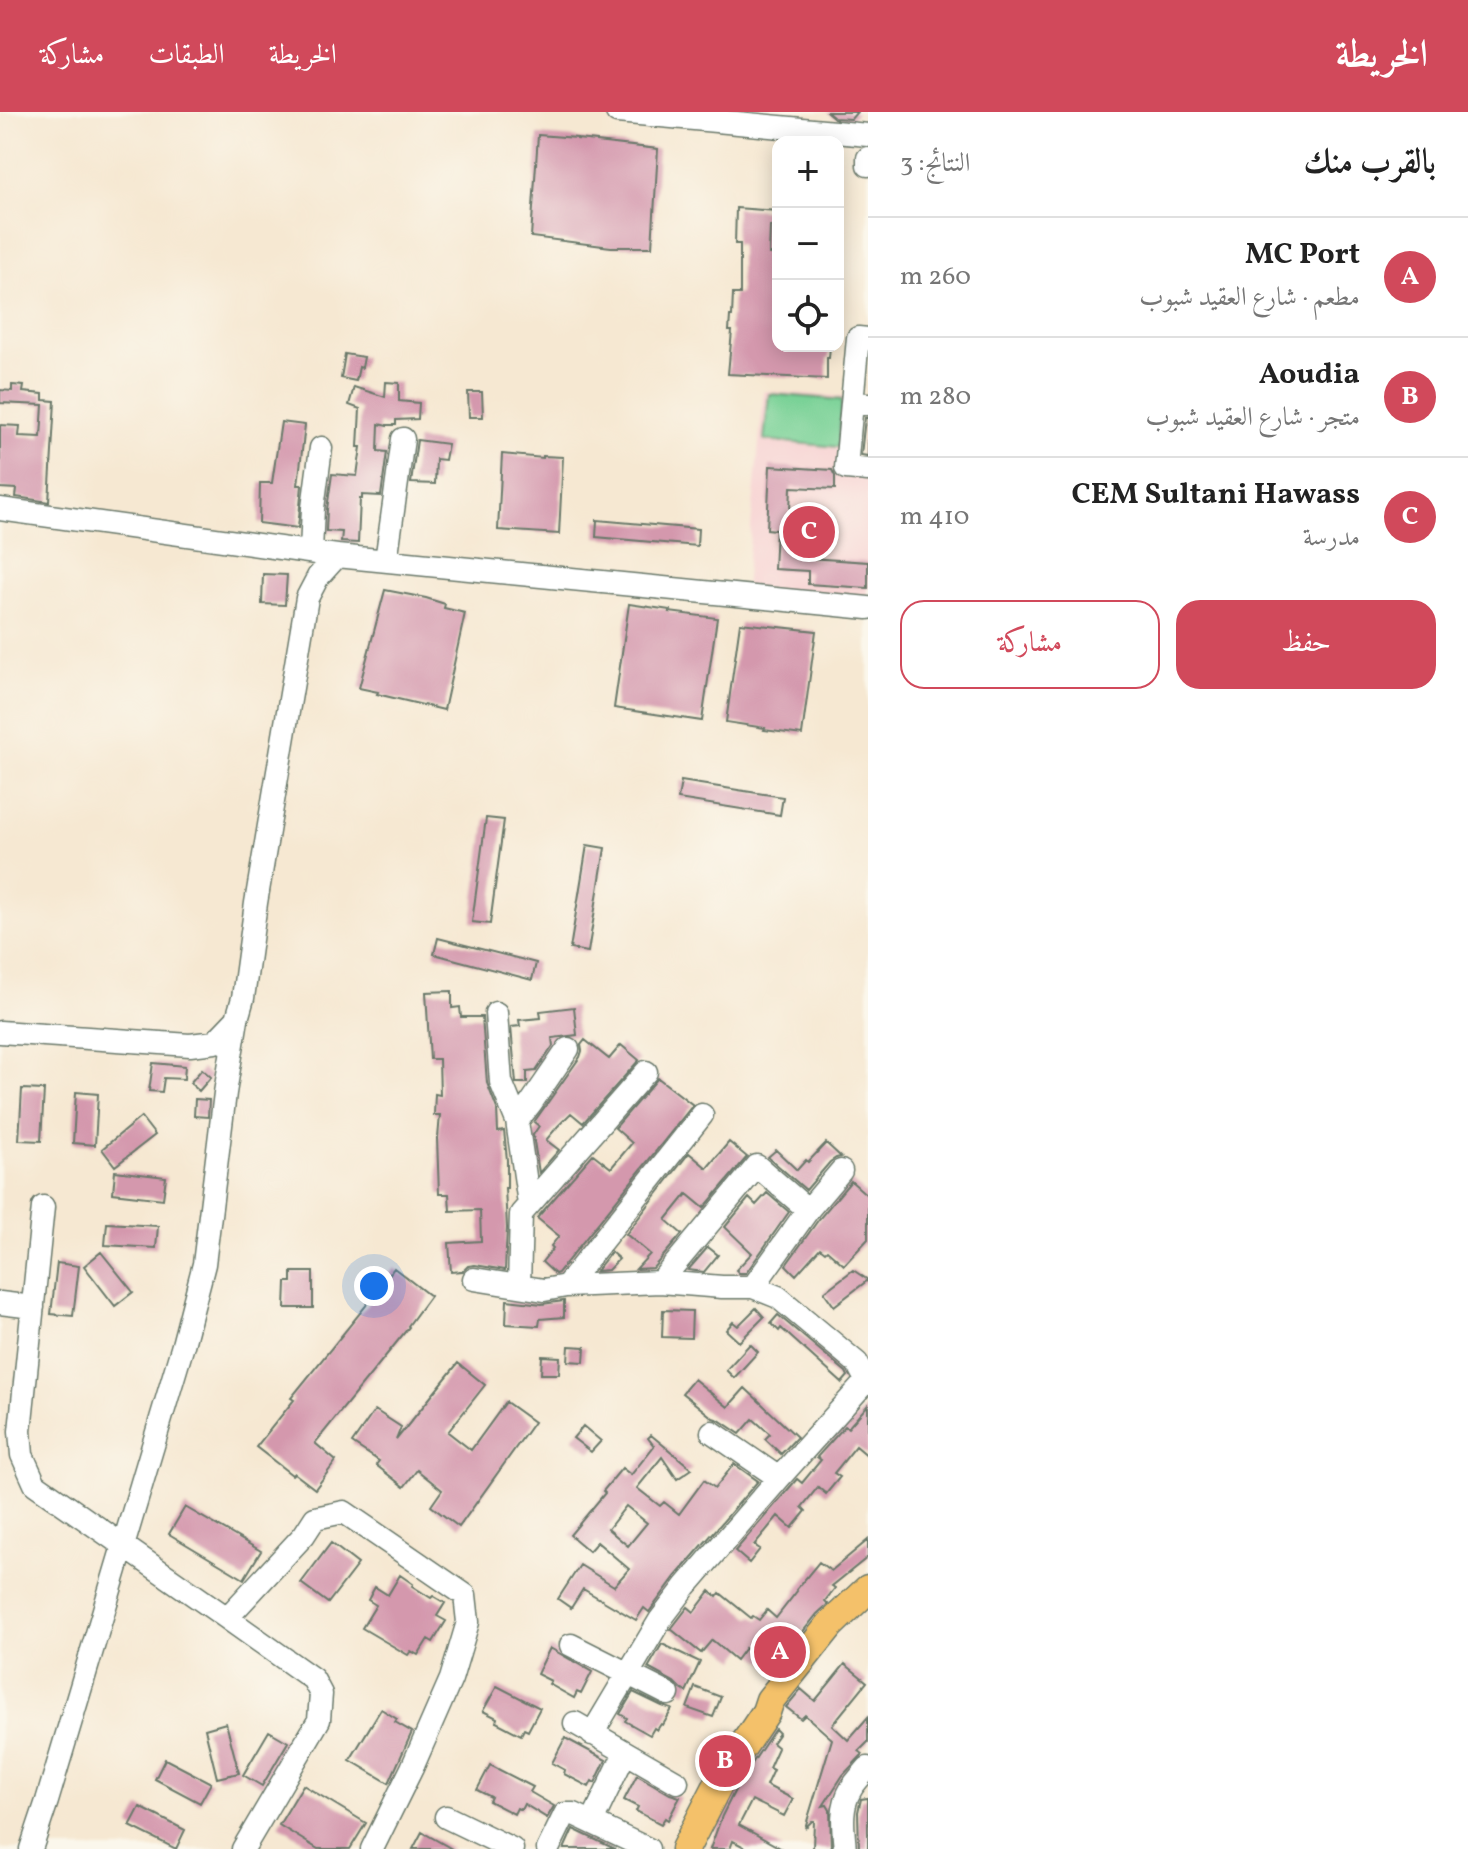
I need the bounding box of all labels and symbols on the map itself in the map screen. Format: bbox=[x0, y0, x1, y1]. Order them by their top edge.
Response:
pin: C bbox=[783, 502, 835, 562]
your location bbox=[354, 1266, 394, 1306]
pin: A bbox=[754, 1622, 806, 1682]
pin: B bbox=[699, 1731, 751, 1791]

